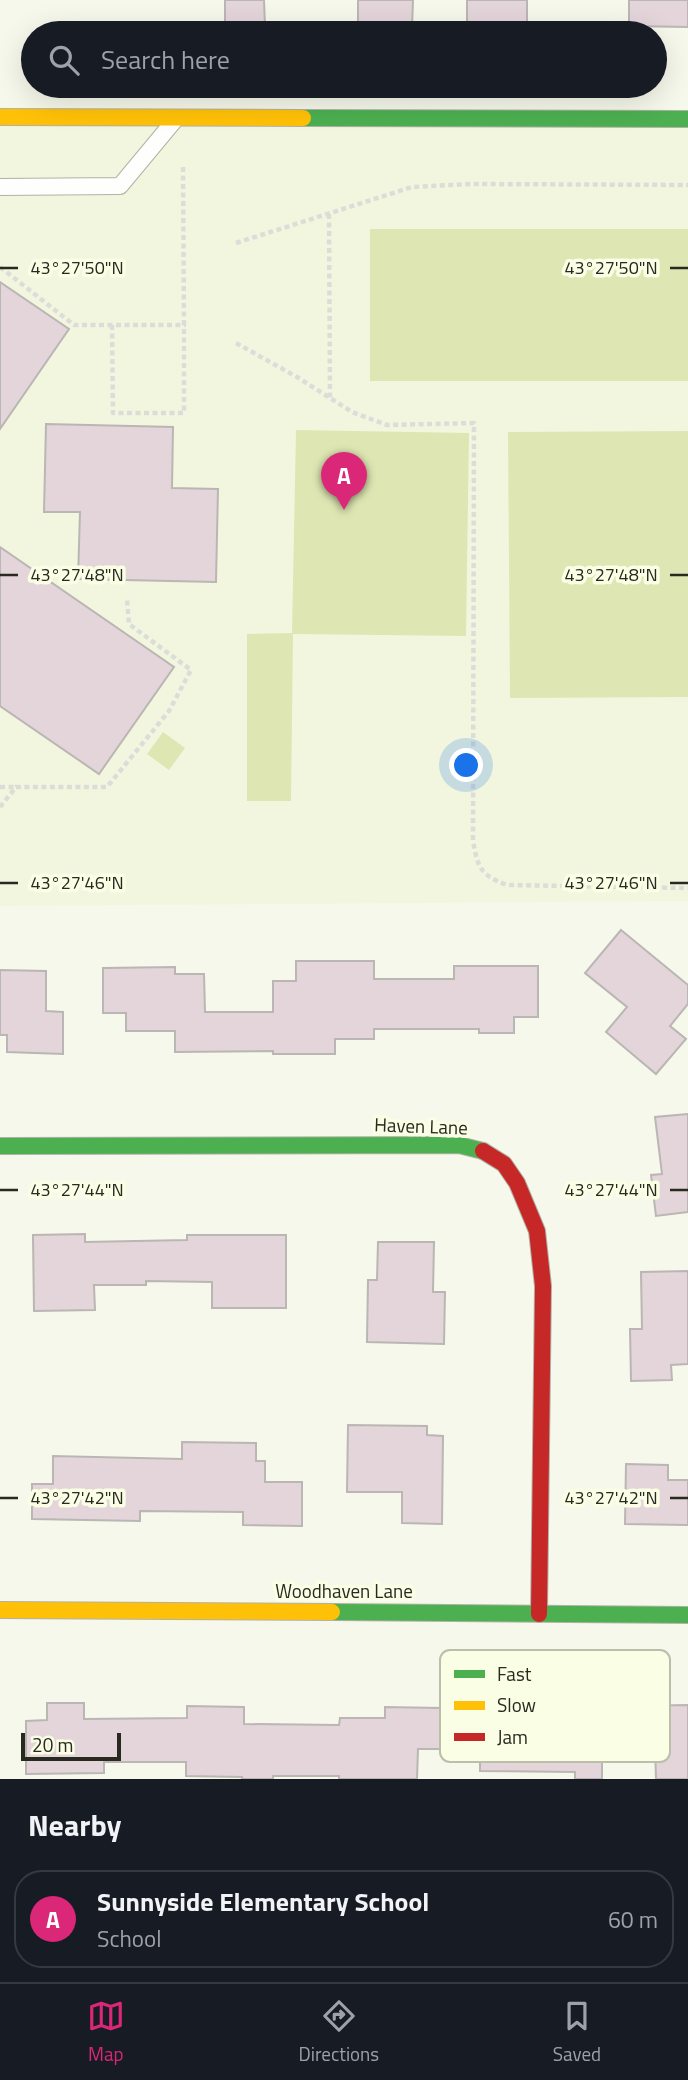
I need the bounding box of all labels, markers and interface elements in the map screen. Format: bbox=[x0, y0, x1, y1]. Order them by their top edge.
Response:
search box bbox=[21, 21, 667, 98]
text: Search here bbox=[101, 40, 230, 79]
icon: search bbox=[45, 41, 83, 79]
text: 43°27'50"N bbox=[30, 254, 124, 281]
text: 43°27'50"N bbox=[564, 254, 658, 281]
pin: A bbox=[321, 452, 367, 510]
text: 43°27'48"N bbox=[30, 561, 124, 588]
text: 43°27'48"N bbox=[564, 561, 658, 588]
your location bbox=[449, 748, 483, 782]
text: 43°27'46"N bbox=[30, 869, 124, 896]
text: 43°27'46"N bbox=[564, 869, 658, 896]
street label: Haven Lane bbox=[374, 1109, 468, 1142]
text: 43°27'44"N bbox=[30, 1176, 124, 1203]
text: 43°27'44"N bbox=[564, 1176, 658, 1203]
text: 43°27'42"N bbox=[30, 1484, 124, 1511]
text: 43°27'42"N bbox=[564, 1484, 658, 1511]
street label: Woodhaven Lane bbox=[275, 1576, 413, 1605]
legend bbox=[440, 1650, 670, 1762]
text: Fast bbox=[497, 1659, 532, 1688]
text: Slow bbox=[497, 1690, 536, 1719]
text: Jam bbox=[497, 1722, 528, 1751]
scale bar bbox=[21, 1730, 121, 1762]
text: 20 m bbox=[32, 1730, 73, 1759]
text: Nearby bbox=[28, 1802, 121, 1848]
text: Sunnyside Elementary School bbox=[97, 1882, 429, 1921]
text: A bbox=[46, 1902, 60, 1937]
text: 60 m bbox=[608, 1902, 658, 1937]
text: School bbox=[97, 1921, 161, 1956]
tab: Map bbox=[87, 1997, 125, 2068]
tab: Directions bbox=[299, 1997, 379, 2068]
tab: Saved bbox=[553, 1997, 601, 2068]

